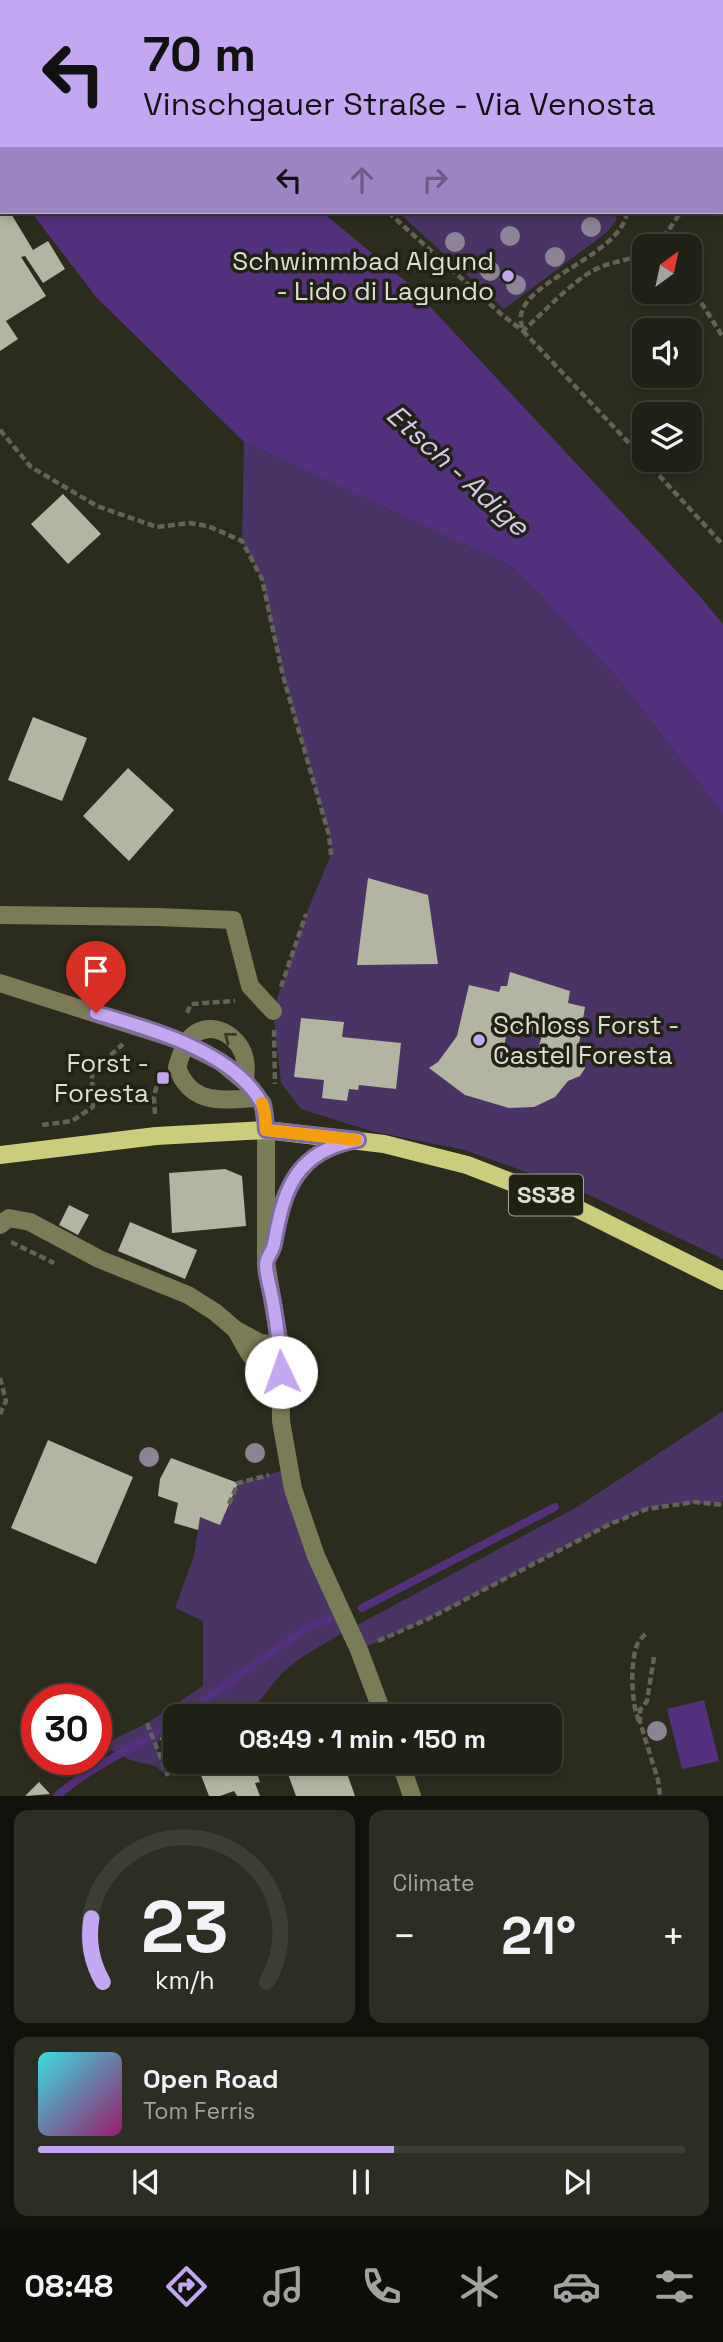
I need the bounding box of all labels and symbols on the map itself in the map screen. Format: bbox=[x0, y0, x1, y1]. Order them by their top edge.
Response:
north arrow bbox=[632, 234, 702, 304]
place label: Schwimmbad Algund - Lido di Lagundo bbox=[232, 244, 494, 308]
marker: Schwimmbad Algund - Lido di Lagundo bbox=[500, 268, 516, 284]
water label: Etsch - Adige bbox=[379, 397, 538, 544]
pin bbox=[66, 941, 126, 1013]
place label: Schloss Forst - Castel Foresta bbox=[493, 1008, 680, 1072]
marker: Schloss Forst - Castel Foresta bbox=[471, 1032, 487, 1048]
one-way arrow bbox=[224, 1033, 236, 1045]
place label: Forst - Foresta bbox=[54, 1046, 149, 1110]
marker: Forst - Foresta bbox=[155, 1070, 171, 1086]
road number: SS38 bbox=[509, 1175, 583, 1216]
position arrow bbox=[244, 1335, 318, 1409]
speed limit sign: 30 bbox=[21, 1684, 112, 1775]

